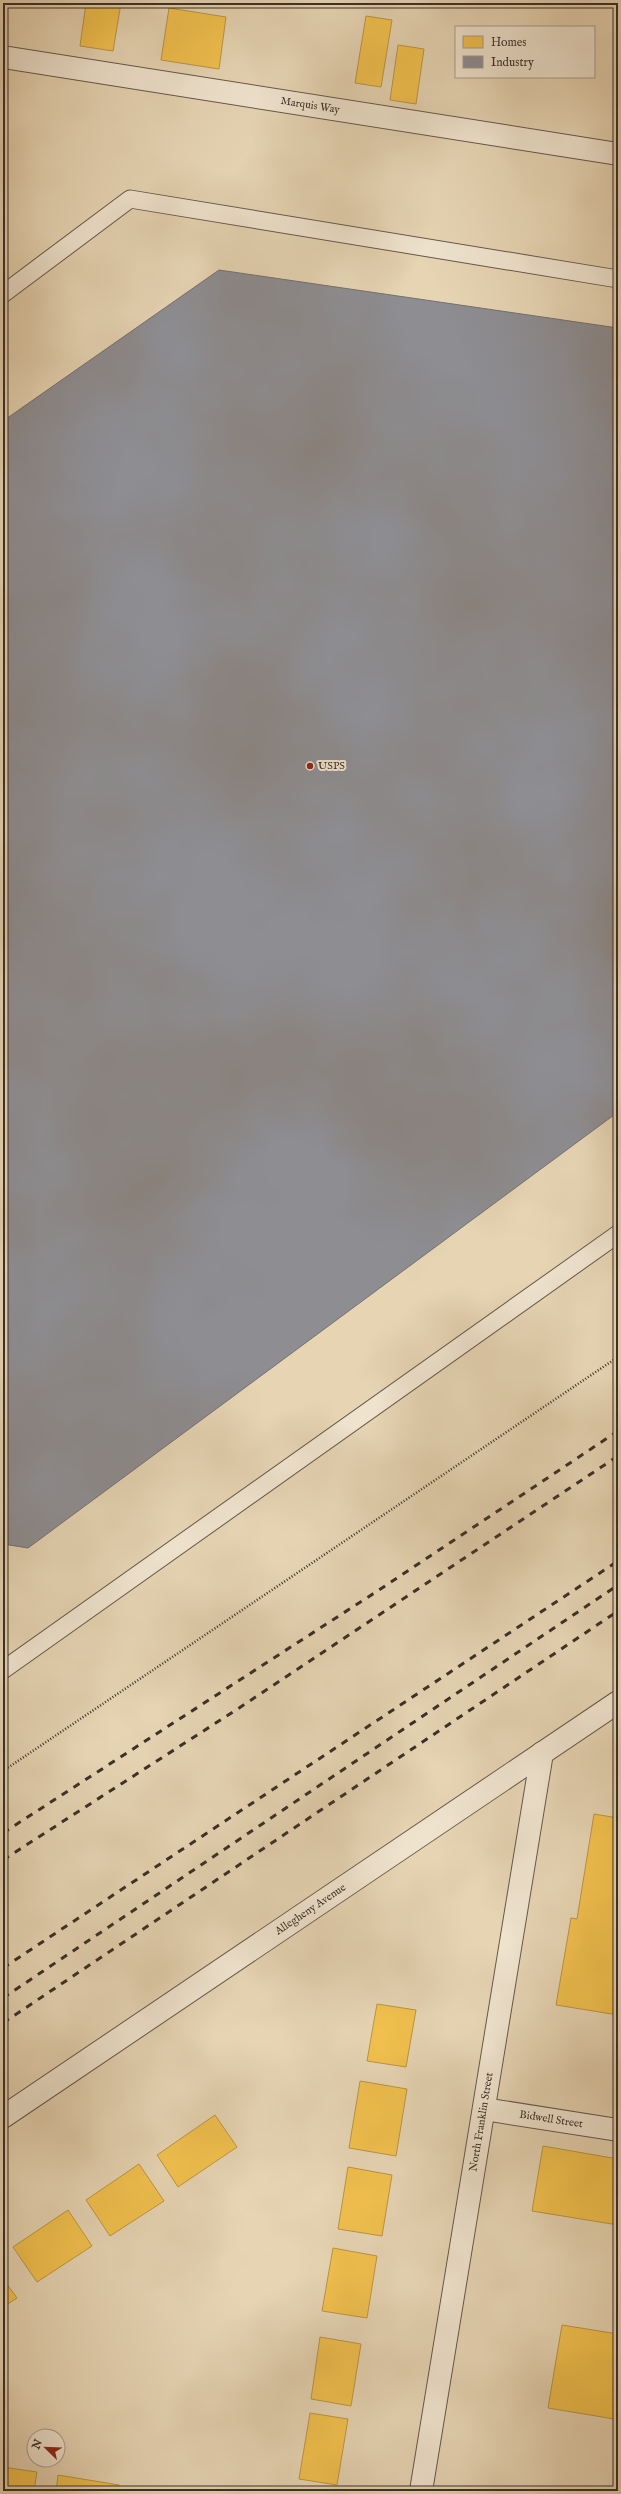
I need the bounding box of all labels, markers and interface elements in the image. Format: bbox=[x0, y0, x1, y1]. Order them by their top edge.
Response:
legend bbox=[455, 26, 595, 78]
text: Homes bbox=[491, 35, 527, 50]
text: Industry bbox=[491, 55, 534, 70]
street label: Marquis Way bbox=[280, 94, 341, 117]
place label: USPS bbox=[318, 759, 345, 773]
marker: USPS bbox=[305, 761, 315, 771]
street label: Allegheny Avenue bbox=[272, 1881, 349, 1939]
street label: North Franklin Street bbox=[466, 2071, 497, 2173]
street label: Bidwell Street bbox=[518, 2108, 584, 2131]
north arrow bbox=[26, 2428, 66, 2468]
text: N bbox=[29, 2437, 46, 2453]

